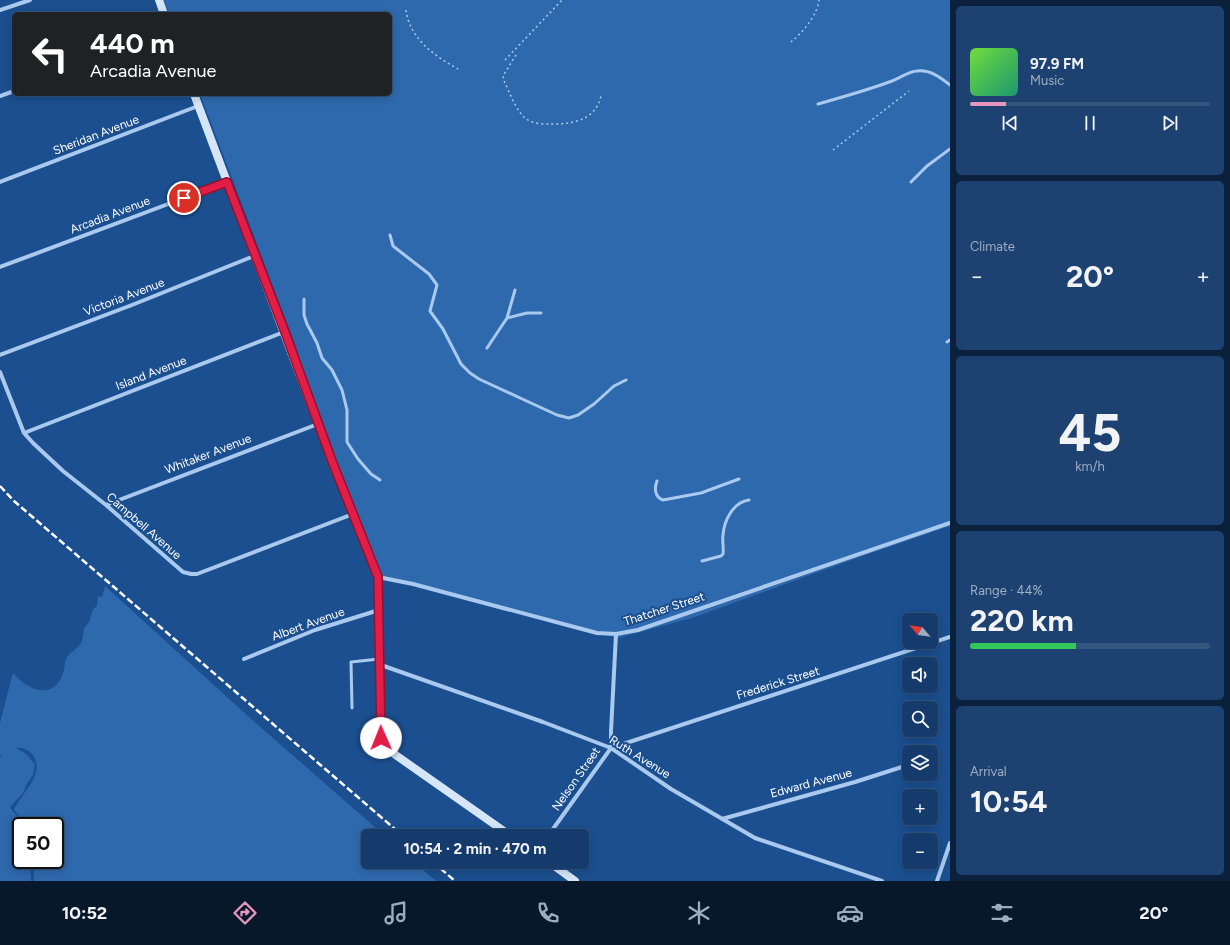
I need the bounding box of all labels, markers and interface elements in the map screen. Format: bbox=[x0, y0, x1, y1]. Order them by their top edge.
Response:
text: 440 m bbox=[90, 26, 175, 60]
icon: left bbox=[24, 28, 76, 80]
text: 97.9 FM bbox=[1030, 55, 1084, 73]
text: Arcadia Avenue bbox=[90, 60, 216, 82]
text: Music bbox=[1030, 73, 1064, 88]
street label: Sheridan Avenue bbox=[51, 112, 141, 158]
icon: previous bbox=[999, 112, 1021, 134]
icon: pause bbox=[1079, 112, 1101, 134]
icon: next bbox=[1159, 112, 1181, 134]
pin bbox=[167, 181, 201, 215]
icon: arrive bbox=[173, 187, 195, 209]
street label: Arcadia Avenue bbox=[68, 193, 152, 237]
text: Climate bbox=[970, 239, 1015, 254]
text: 20° bbox=[1066, 258, 1114, 295]
text: − bbox=[970, 263, 984, 290]
text: + bbox=[1196, 263, 1210, 290]
street label: Victoria Avenue bbox=[82, 275, 167, 319]
street label: Island Avenue bbox=[114, 353, 189, 393]
text: 45 bbox=[1058, 402, 1122, 464]
street label: Whitaker Avenue bbox=[163, 431, 254, 477]
text: km/h bbox=[1075, 459, 1105, 474]
street label: Campbell Avenue bbox=[104, 490, 185, 563]
text: Range · 44% bbox=[970, 583, 1043, 598]
street label: Thatcher Street bbox=[622, 589, 707, 629]
text: 220 km bbox=[970, 602, 1074, 639]
street label: Albert Avenue bbox=[270, 604, 347, 644]
north arrow bbox=[902, 613, 938, 649]
map controls bbox=[902, 613, 938, 869]
button: sound bbox=[902, 657, 938, 693]
street label: Frederick Street bbox=[735, 664, 822, 702]
button: search bbox=[902, 701, 938, 737]
position arrow bbox=[360, 717, 402, 759]
street label: Ruth Avenue bbox=[607, 733, 673, 781]
street label: Nelson Street bbox=[549, 744, 603, 813]
button: layers bbox=[902, 745, 938, 781]
text: Arrival bbox=[970, 764, 1007, 779]
street label: Edward Avenue bbox=[769, 765, 854, 801]
text: 10:54 bbox=[970, 783, 1048, 820]
button: + bbox=[902, 789, 938, 825]
speed limit sign: 50 bbox=[12, 817, 64, 869]
button: − bbox=[902, 833, 938, 869]
text: 10:54 · 2 min · 470 m bbox=[404, 840, 546, 858]
icon: directions bbox=[231, 899, 259, 927]
icon: music bbox=[382, 899, 410, 927]
icon: phone bbox=[534, 899, 562, 927]
icon: climate bbox=[685, 899, 713, 927]
icon: car bbox=[836, 899, 864, 927]
icon: filters bbox=[988, 899, 1016, 927]
text: 10:52 bbox=[62, 902, 107, 924]
text: 20° bbox=[1139, 902, 1168, 924]

